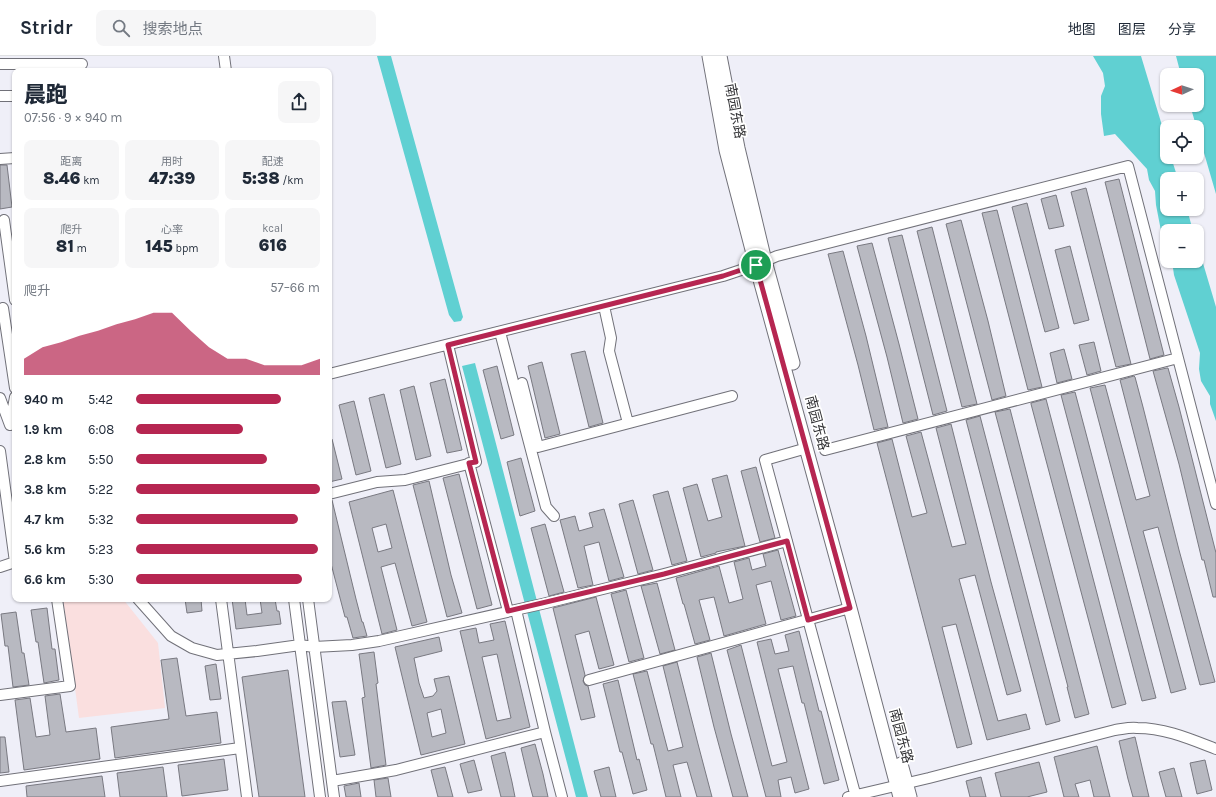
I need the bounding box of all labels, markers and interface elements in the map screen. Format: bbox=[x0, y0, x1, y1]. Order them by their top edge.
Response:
search box bbox=[96, 10, 376, 46]
text: Stridr bbox=[20, 17, 72, 39]
icon: search bbox=[110, 17, 132, 39]
text: 搜索地点 bbox=[142, 20, 202, 38]
text: 地图 bbox=[1068, 21, 1096, 38]
text: 图层 bbox=[1118, 21, 1146, 38]
text: 分享 bbox=[1168, 21, 1196, 38]
north arrow bbox=[1160, 68, 1204, 112]
map controls bbox=[1160, 68, 1204, 268]
button: share bbox=[278, 81, 320, 123]
text: 晨跑 bbox=[24, 82, 68, 108]
street label: 南园东路 bbox=[721, 82, 749, 140]
text: 07:56 · 9 × 940 m bbox=[24, 110, 122, 125]
button: locate bbox=[1160, 120, 1204, 164]
text: 距离 bbox=[60, 155, 82, 168]
text: 用时 bbox=[161, 155, 183, 168]
text: 配速 bbox=[262, 155, 284, 168]
text: 8.46 bbox=[43, 168, 81, 188]
text: 47:39 bbox=[148, 168, 196, 188]
text: 5:38 bbox=[242, 168, 280, 188]
button: + bbox=[1160, 172, 1204, 216]
text: km bbox=[81, 174, 100, 187]
text: /km bbox=[280, 174, 304, 187]
text: kcal bbox=[262, 222, 283, 235]
text: 爬升 bbox=[60, 223, 82, 236]
text: 心率 bbox=[161, 223, 183, 236]
button: − bbox=[1160, 224, 1204, 268]
text: 616 bbox=[258, 235, 287, 255]
text: 81 bbox=[56, 236, 74, 256]
text: 145 bbox=[145, 236, 173, 256]
text: m bbox=[74, 242, 87, 255]
text: bpm bbox=[173, 242, 199, 255]
pin bbox=[739, 248, 773, 282]
icon: arrive bbox=[745, 254, 767, 276]
text: 57–66 m bbox=[270, 280, 320, 295]
text: 爬升 bbox=[24, 283, 50, 298]
text: 940 m bbox=[24, 392, 64, 407]
text: 5:42 bbox=[88, 392, 113, 407]
street label: 南园东路 bbox=[802, 394, 832, 452]
text: 1.9 km bbox=[24, 422, 63, 437]
text: 6:08 bbox=[88, 422, 114, 437]
text: 2.8 km bbox=[24, 452, 66, 467]
text: 5:50 bbox=[88, 452, 113, 467]
text: 3.8 km bbox=[24, 482, 67, 497]
text: 5:22 bbox=[88, 482, 113, 497]
text: 4.7 km bbox=[24, 512, 64, 527]
text: 5:32 bbox=[88, 512, 114, 527]
text: 5.6 km bbox=[24, 542, 66, 557]
text: 5:23 bbox=[88, 542, 114, 557]
text: 6.6 km bbox=[24, 572, 66, 587]
text: 5:30 bbox=[88, 572, 114, 587]
street label: 南园东路 bbox=[886, 707, 916, 765]

